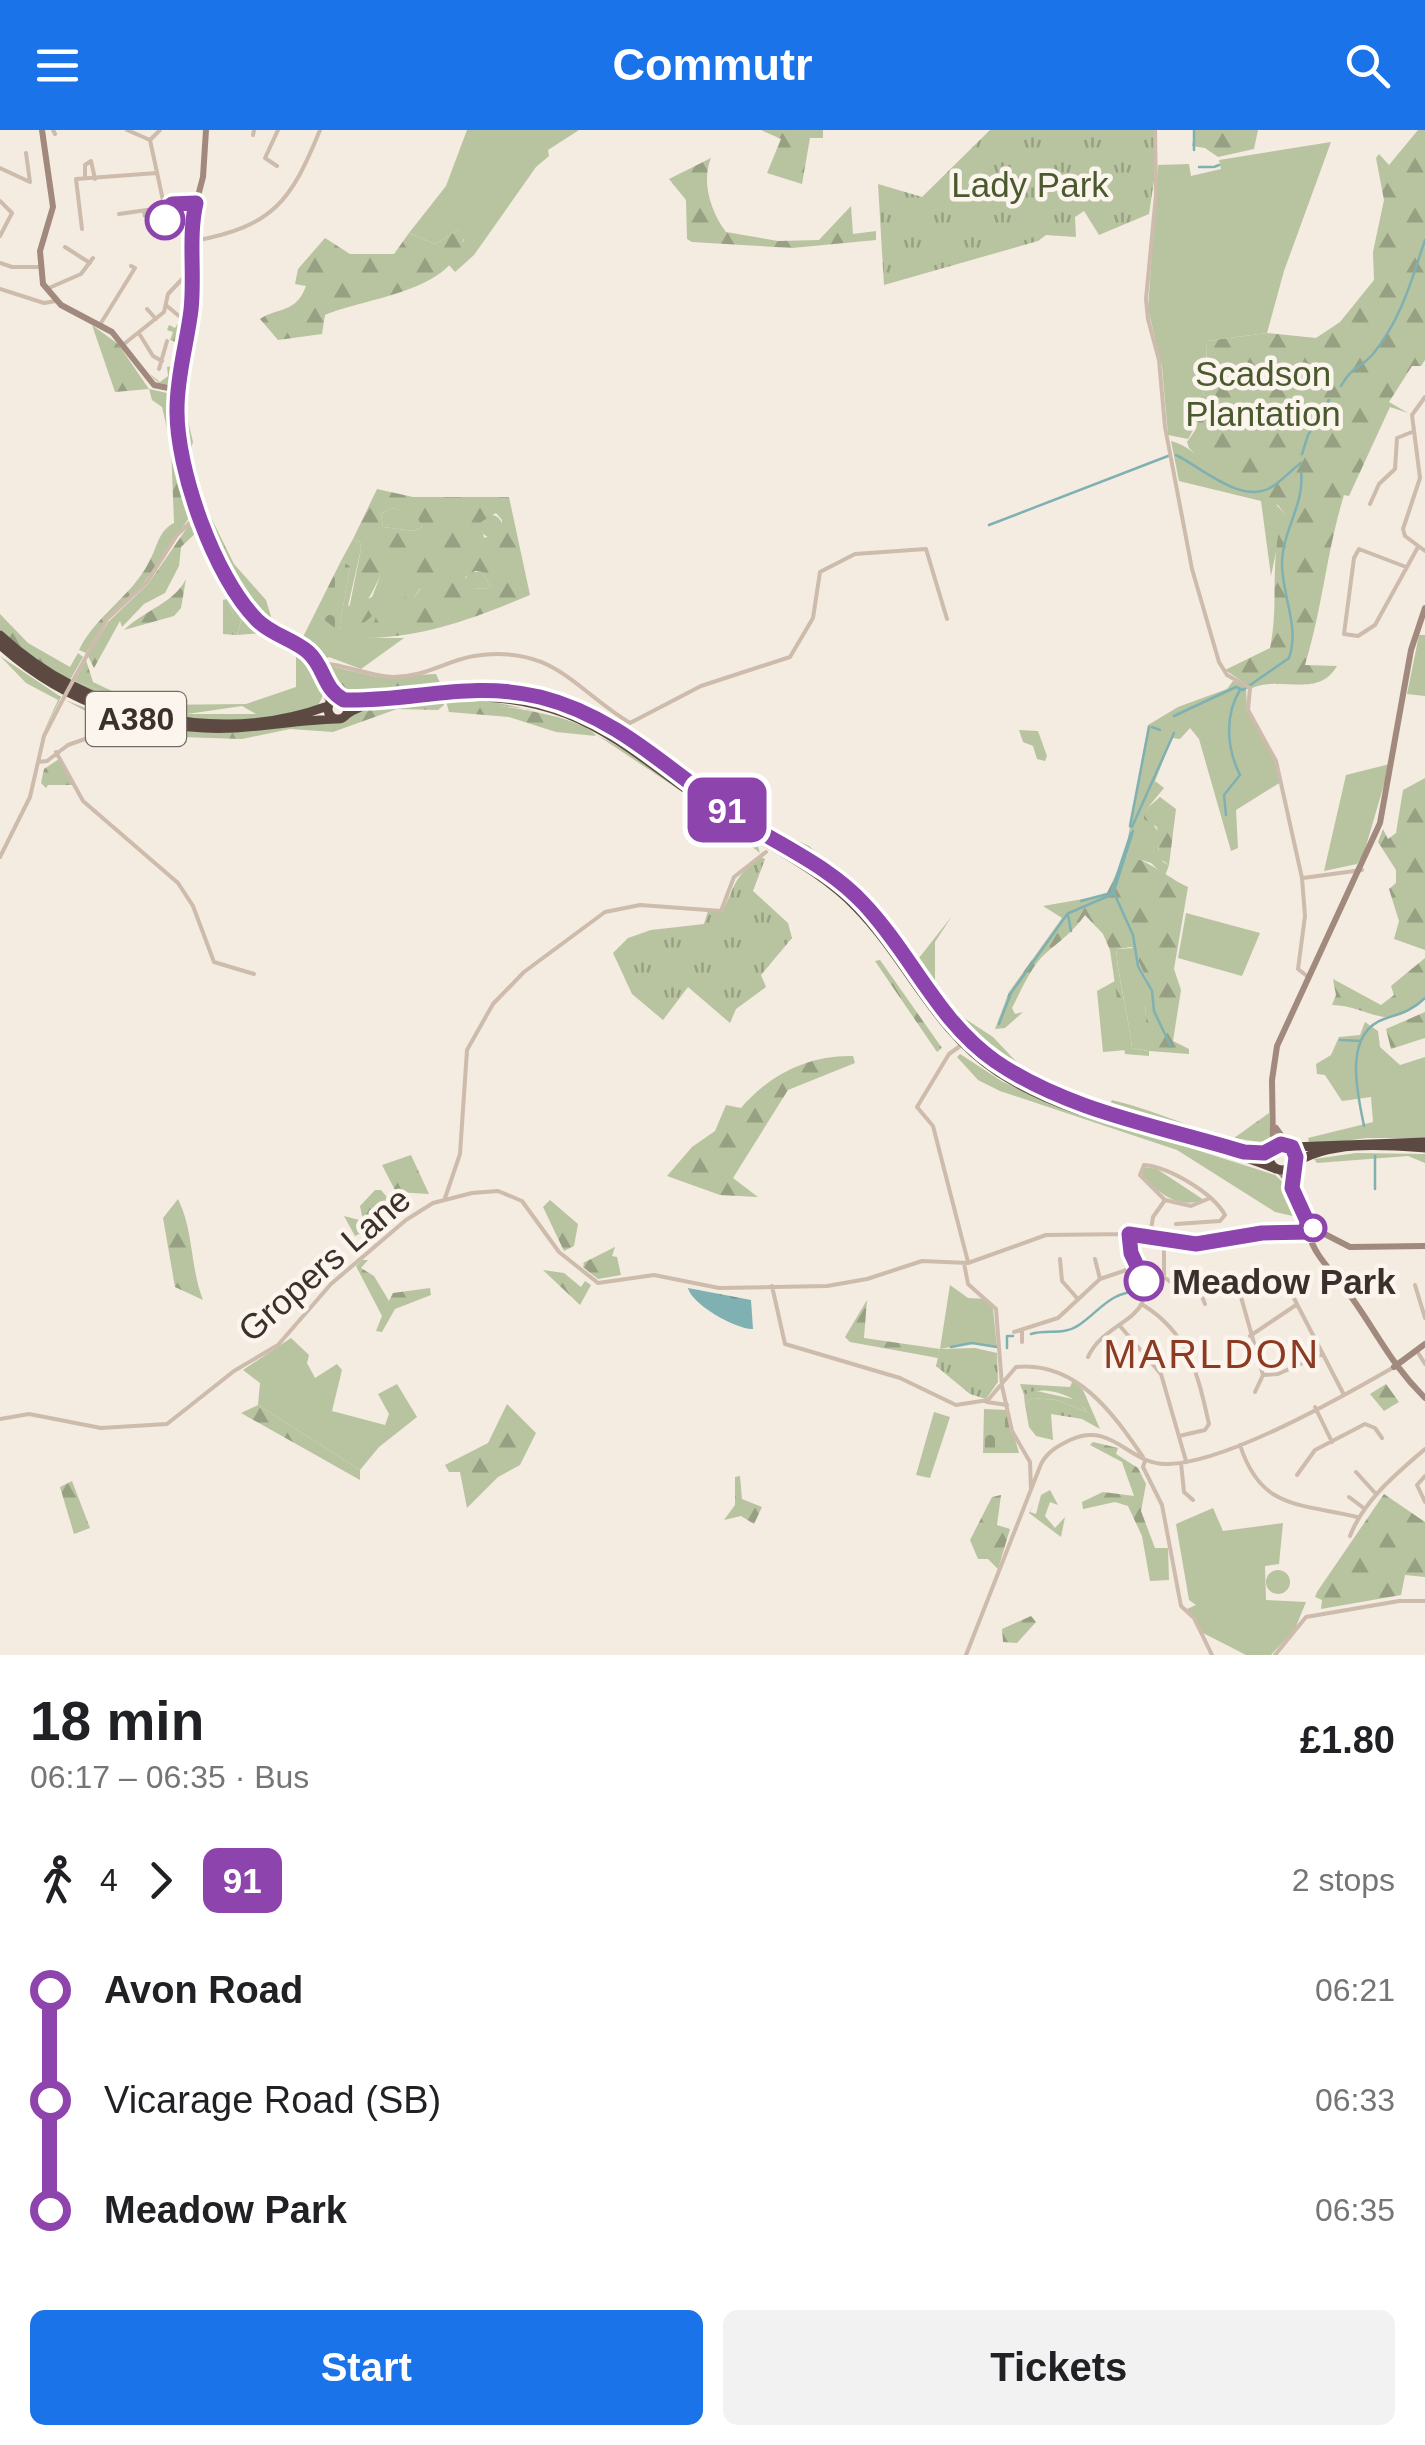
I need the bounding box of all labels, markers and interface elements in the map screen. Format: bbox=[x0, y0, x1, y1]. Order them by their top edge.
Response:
icon: menu bbox=[30, 38, 85, 93]
icon: search bbox=[1340, 38, 1395, 93]
text: Commutr bbox=[613, 39, 813, 90]
park label: Lady Park bbox=[951, 165, 1109, 204]
unlabelled marker bbox=[146, 201, 184, 239]
park label: Scadson Plantation bbox=[1185, 354, 1341, 433]
road number: A380 bbox=[86, 692, 186, 746]
line badge: 91 bbox=[682, 778, 772, 842]
text: 91 bbox=[708, 791, 746, 830]
street label: Gropers Lane bbox=[230, 1179, 418, 1349]
unlabelled marker bbox=[1300, 1215, 1326, 1241]
marker: Meadow Park bbox=[1125, 1262, 1163, 1300]
place label: Meadow Park bbox=[1172, 1262, 1396, 1301]
district label: MARLDON bbox=[1103, 1332, 1321, 1376]
text: 18 min bbox=[30, 1690, 204, 1752]
text: £1.80 bbox=[1300, 1719, 1395, 1761]
text: 06:17 – 06:35 · Bus bbox=[30, 1759, 309, 1795]
icon: walk bbox=[30, 1853, 85, 1908]
icon: forward bbox=[133, 1853, 188, 1908]
text: 91 bbox=[223, 1861, 262, 1900]
text: 4 bbox=[100, 1862, 118, 1898]
text: 2 stops bbox=[1292, 1862, 1395, 1898]
text: Avon Road bbox=[104, 1969, 303, 2011]
text: 06:21 bbox=[1315, 1972, 1395, 2008]
text: Vicarage Road (SB) bbox=[104, 2079, 441, 2121]
text: 06:33 bbox=[1315, 2082, 1395, 2118]
text: Meadow Park bbox=[104, 2189, 347, 2231]
text: 06:35 bbox=[1315, 2192, 1395, 2228]
button: Start bbox=[30, 2310, 703, 2425]
button: Tickets bbox=[723, 2310, 1395, 2425]

